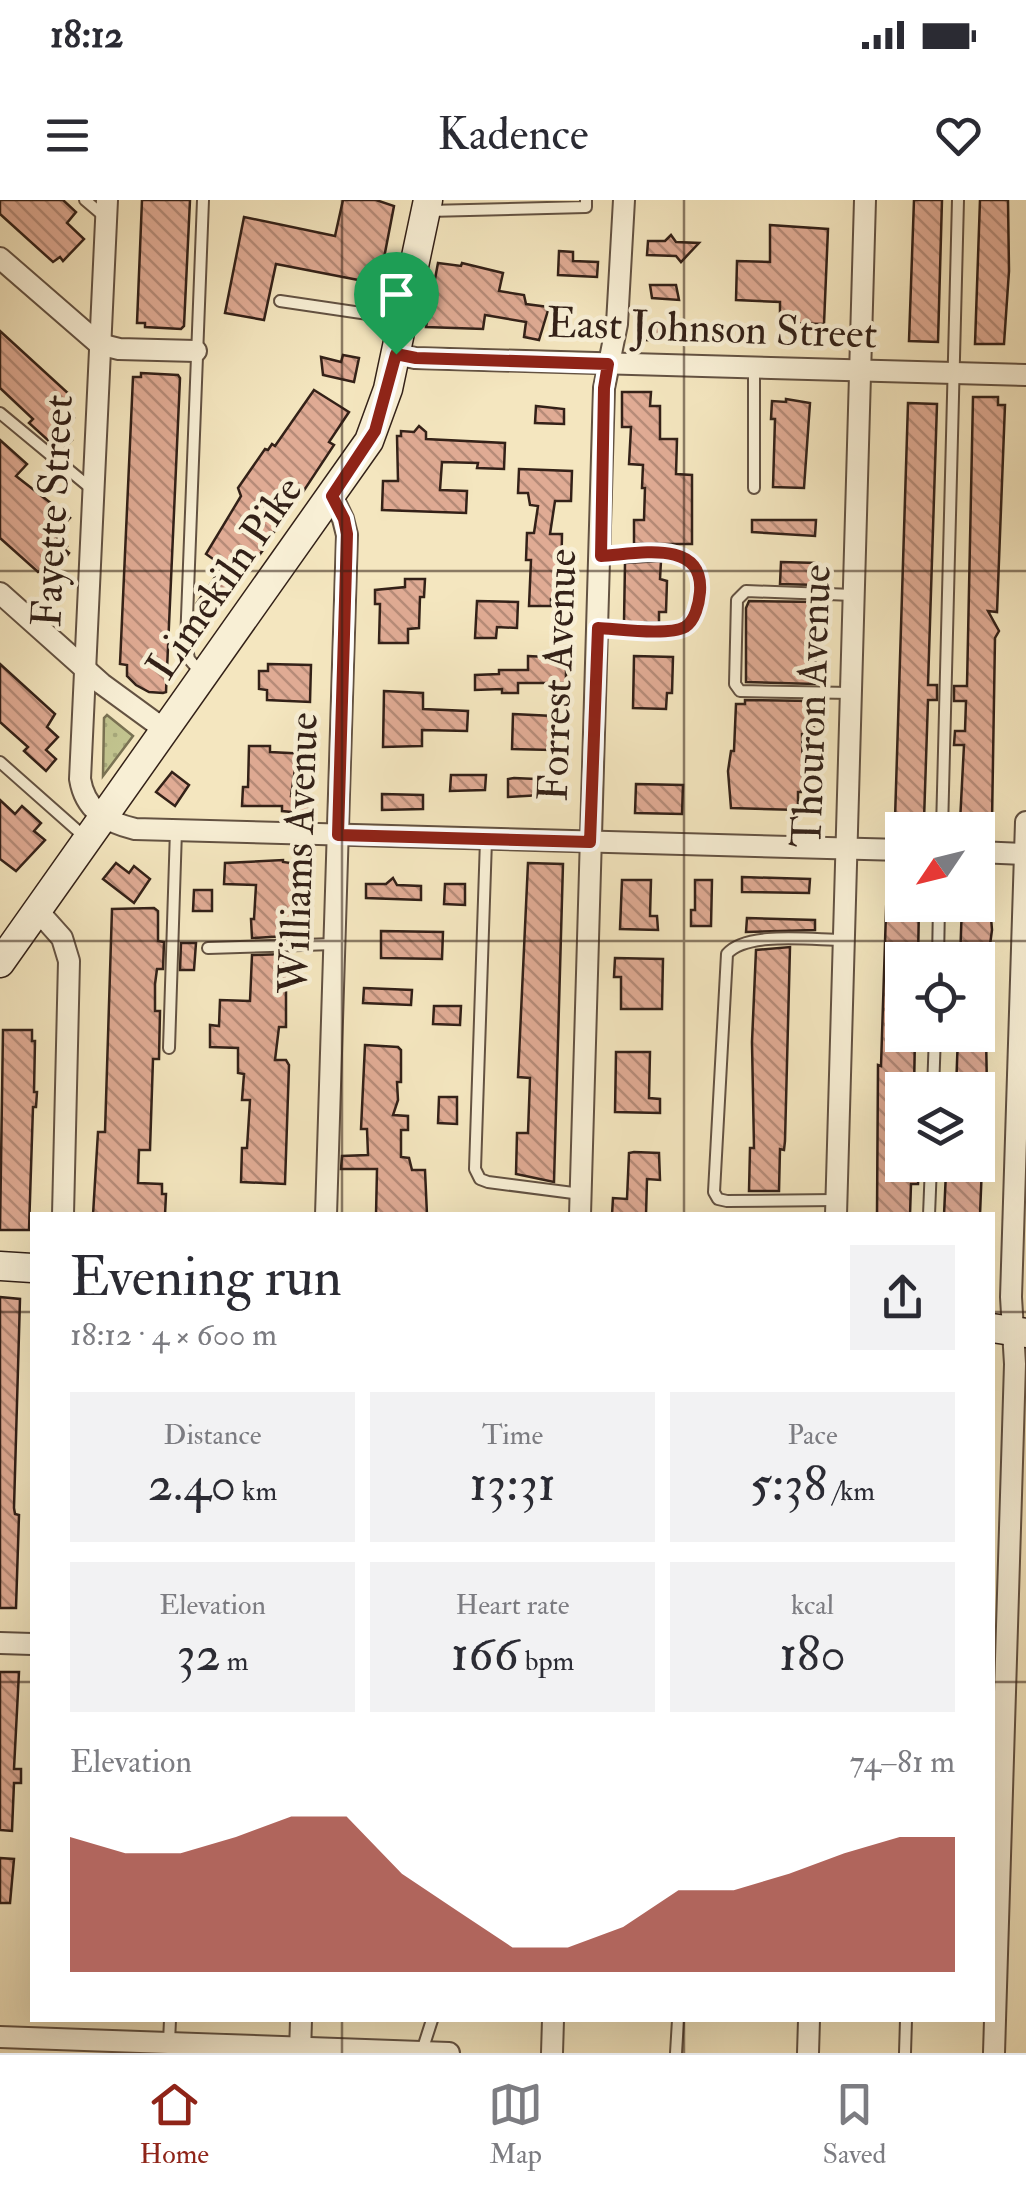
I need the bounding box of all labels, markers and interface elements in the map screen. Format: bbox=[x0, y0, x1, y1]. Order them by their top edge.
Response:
text: 18:12 bbox=[50, 11, 124, 59]
text: Kadence bbox=[438, 107, 588, 163]
icon: menu bbox=[40, 108, 95, 163]
icon: heart bbox=[931, 108, 986, 163]
pin bbox=[354, 252, 439, 355]
icon: arrive bbox=[369, 267, 424, 322]
street label: East Johnson Street bbox=[546, 297, 878, 361]
street label: Fayette Street bbox=[21, 393, 85, 629]
street label: Limekiln Pike bbox=[136, 466, 314, 690]
street label: Forrest Avenue bbox=[528, 548, 588, 802]
street label: Thouron Avenue bbox=[781, 564, 843, 848]
street label: Williams Avenue bbox=[268, 712, 330, 995]
north arrow bbox=[885, 812, 995, 922]
map controls bbox=[885, 812, 995, 1182]
button: locate bbox=[885, 942, 995, 1052]
button: layers bbox=[885, 1072, 995, 1182]
text: Evening run bbox=[70, 1243, 342, 1312]
button: share bbox=[850, 1245, 955, 1350]
text: 18:12 · 4 × 600 m bbox=[70, 1315, 277, 1355]
text: Distance bbox=[164, 1418, 261, 1453]
text: Time bbox=[482, 1418, 543, 1453]
text: Pace bbox=[787, 1418, 838, 1453]
text: 2.40 bbox=[148, 1453, 236, 1516]
text: 13:31 bbox=[469, 1453, 556, 1516]
text: 5:38 bbox=[750, 1453, 827, 1516]
text: km bbox=[236, 1474, 277, 1509]
text: /km bbox=[827, 1474, 875, 1509]
text: Elevation bbox=[159, 1588, 266, 1623]
text: Heart rate bbox=[456, 1588, 569, 1623]
text: kcal bbox=[791, 1588, 834, 1623]
text: 32 bbox=[176, 1623, 221, 1686]
text: 166 bbox=[451, 1623, 519, 1686]
text: 180 bbox=[779, 1623, 846, 1686]
text: m bbox=[221, 1644, 249, 1679]
text: bpm bbox=[519, 1644, 574, 1679]
text: Elevation bbox=[70, 1742, 192, 1782]
text: 74–81 m bbox=[850, 1742, 955, 1782]
tab: Home bbox=[140, 2077, 209, 2172]
tab: Map bbox=[488, 2077, 543, 2172]
tab: Saved bbox=[822, 2077, 886, 2172]

